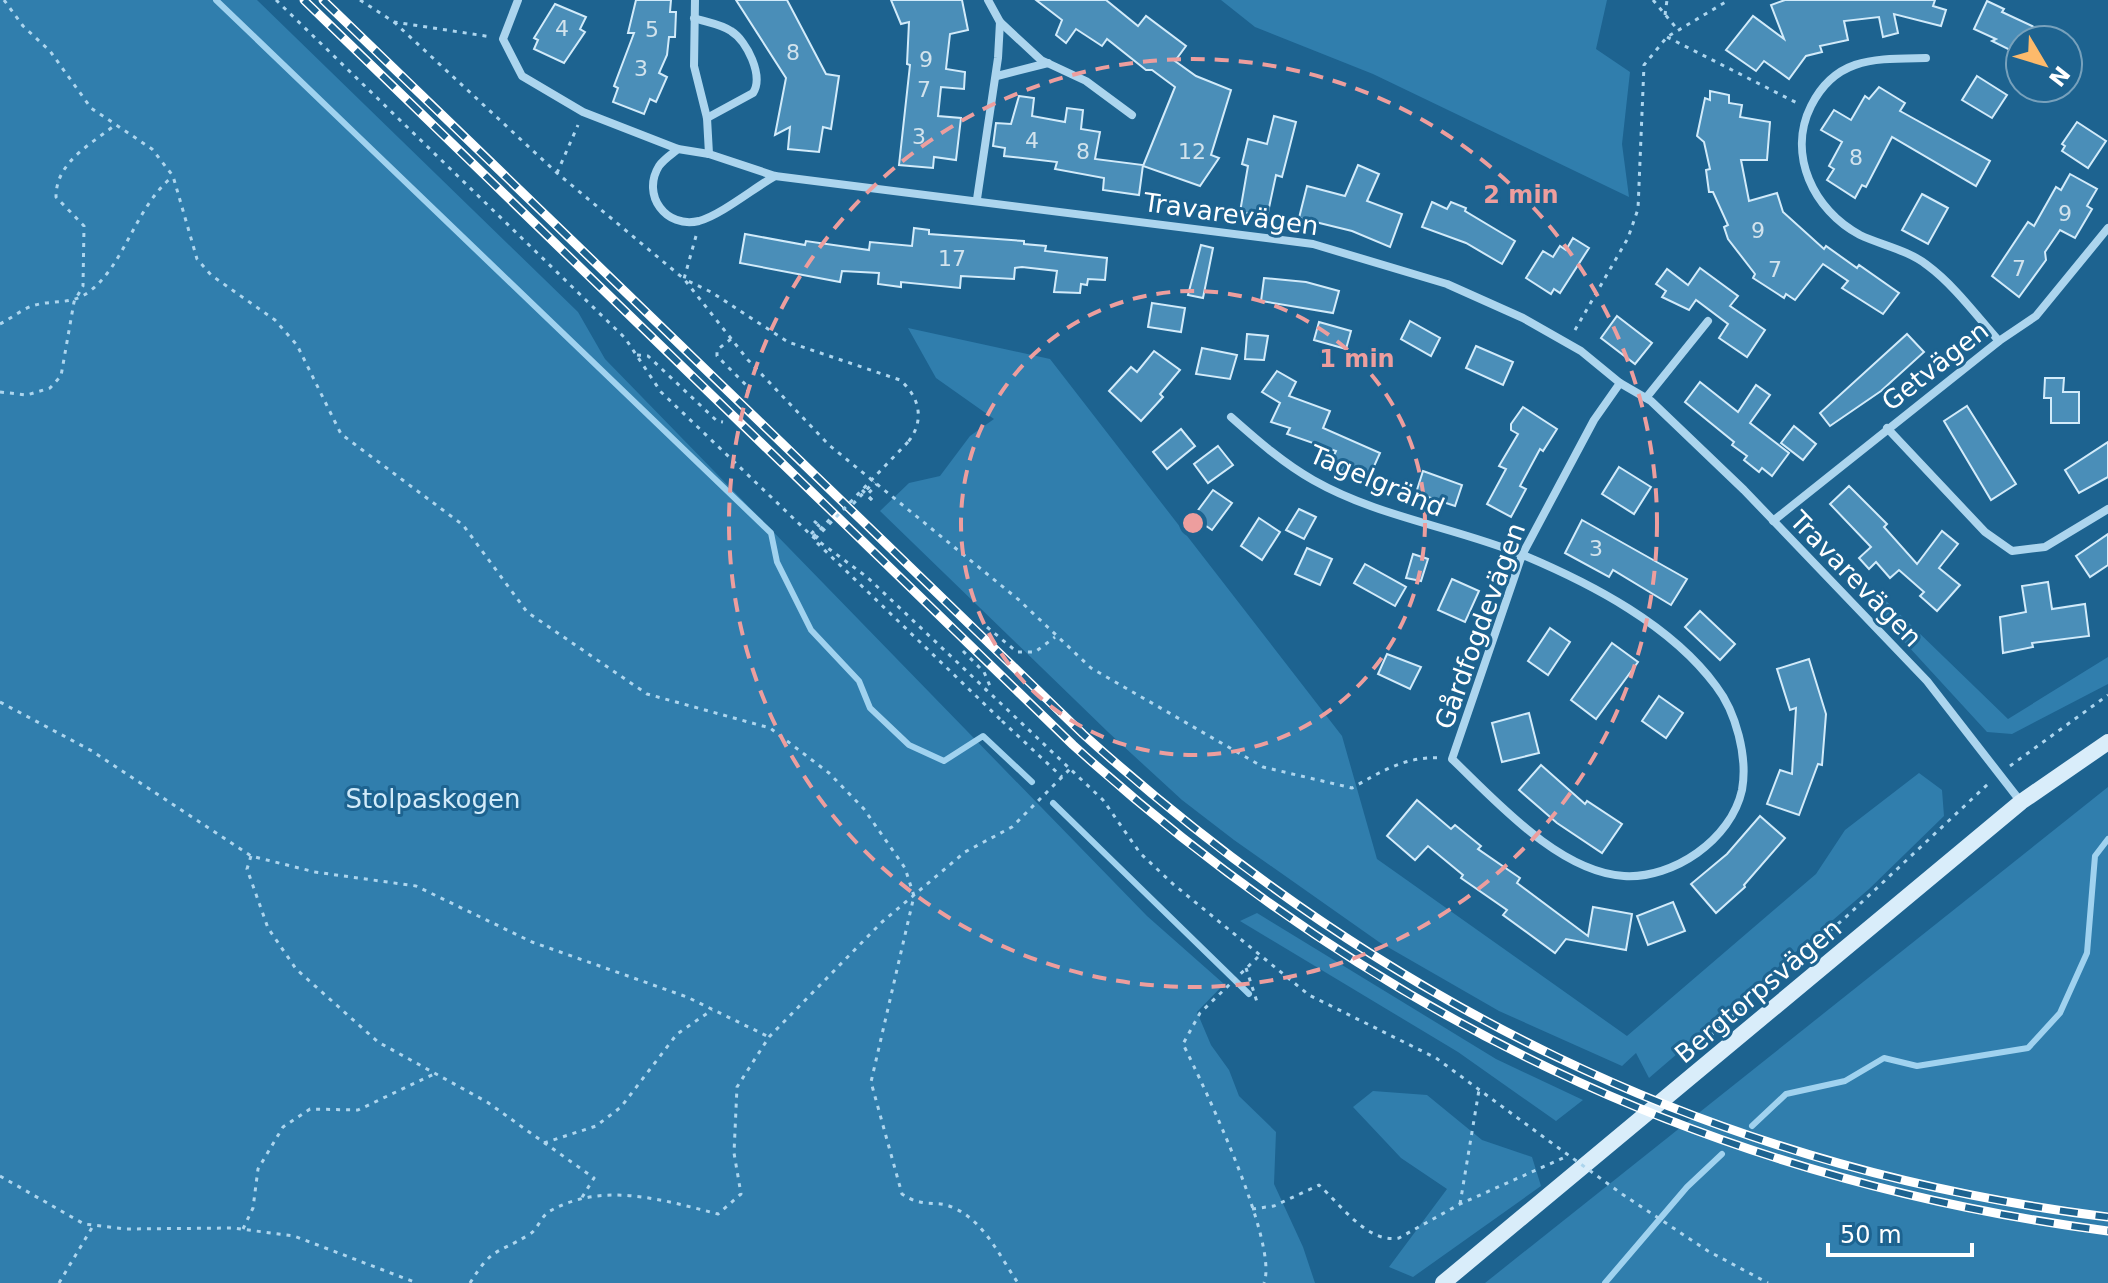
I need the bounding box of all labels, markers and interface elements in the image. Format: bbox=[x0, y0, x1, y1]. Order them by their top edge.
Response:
house number: 4 bbox=[555, 16, 569, 41]
house number: 5 bbox=[645, 17, 659, 42]
north arrow bbox=[2004, 24, 2084, 104]
house number: 8 bbox=[786, 40, 800, 65]
house number: 9 bbox=[919, 47, 933, 72]
house number: 3 bbox=[634, 56, 648, 81]
text: N bbox=[2044, 61, 2075, 91]
house number: 7 bbox=[917, 77, 931, 102]
house number: 3 bbox=[912, 124, 926, 149]
house number: 4 bbox=[1025, 128, 1039, 153]
house number: 8 bbox=[1076, 139, 1090, 164]
house number: 12 bbox=[1178, 139, 1206, 164]
house number: 8 bbox=[1849, 145, 1863, 170]
text: 2 min bbox=[1483, 181, 1559, 209]
street label: Travarevägen bbox=[1141, 187, 1320, 241]
house number: 9 bbox=[2058, 201, 2072, 226]
house number: 9 bbox=[1751, 218, 1765, 243]
house number: 17 bbox=[938, 246, 966, 271]
house number: 7 bbox=[2012, 256, 2026, 281]
house number: 7 bbox=[1768, 257, 1782, 282]
street label: Getvägen bbox=[1876, 315, 1994, 417]
text: 1 min bbox=[1319, 345, 1395, 373]
street label: Tagelgränd bbox=[1304, 439, 1449, 523]
street label: Travarevägen bbox=[1783, 504, 1928, 653]
centre of rings bbox=[1179, 509, 1207, 537]
street label: Gårdfogdevägen bbox=[1429, 519, 1531, 733]
house number: 3 bbox=[1589, 536, 1603, 561]
park label: Stolpaskogen bbox=[346, 784, 520, 814]
street label: Bergtorpsvägen bbox=[1669, 913, 1847, 1069]
scale bar bbox=[1828, 1207, 1972, 1257]
text: 50 m bbox=[1840, 1221, 1902, 1249]

